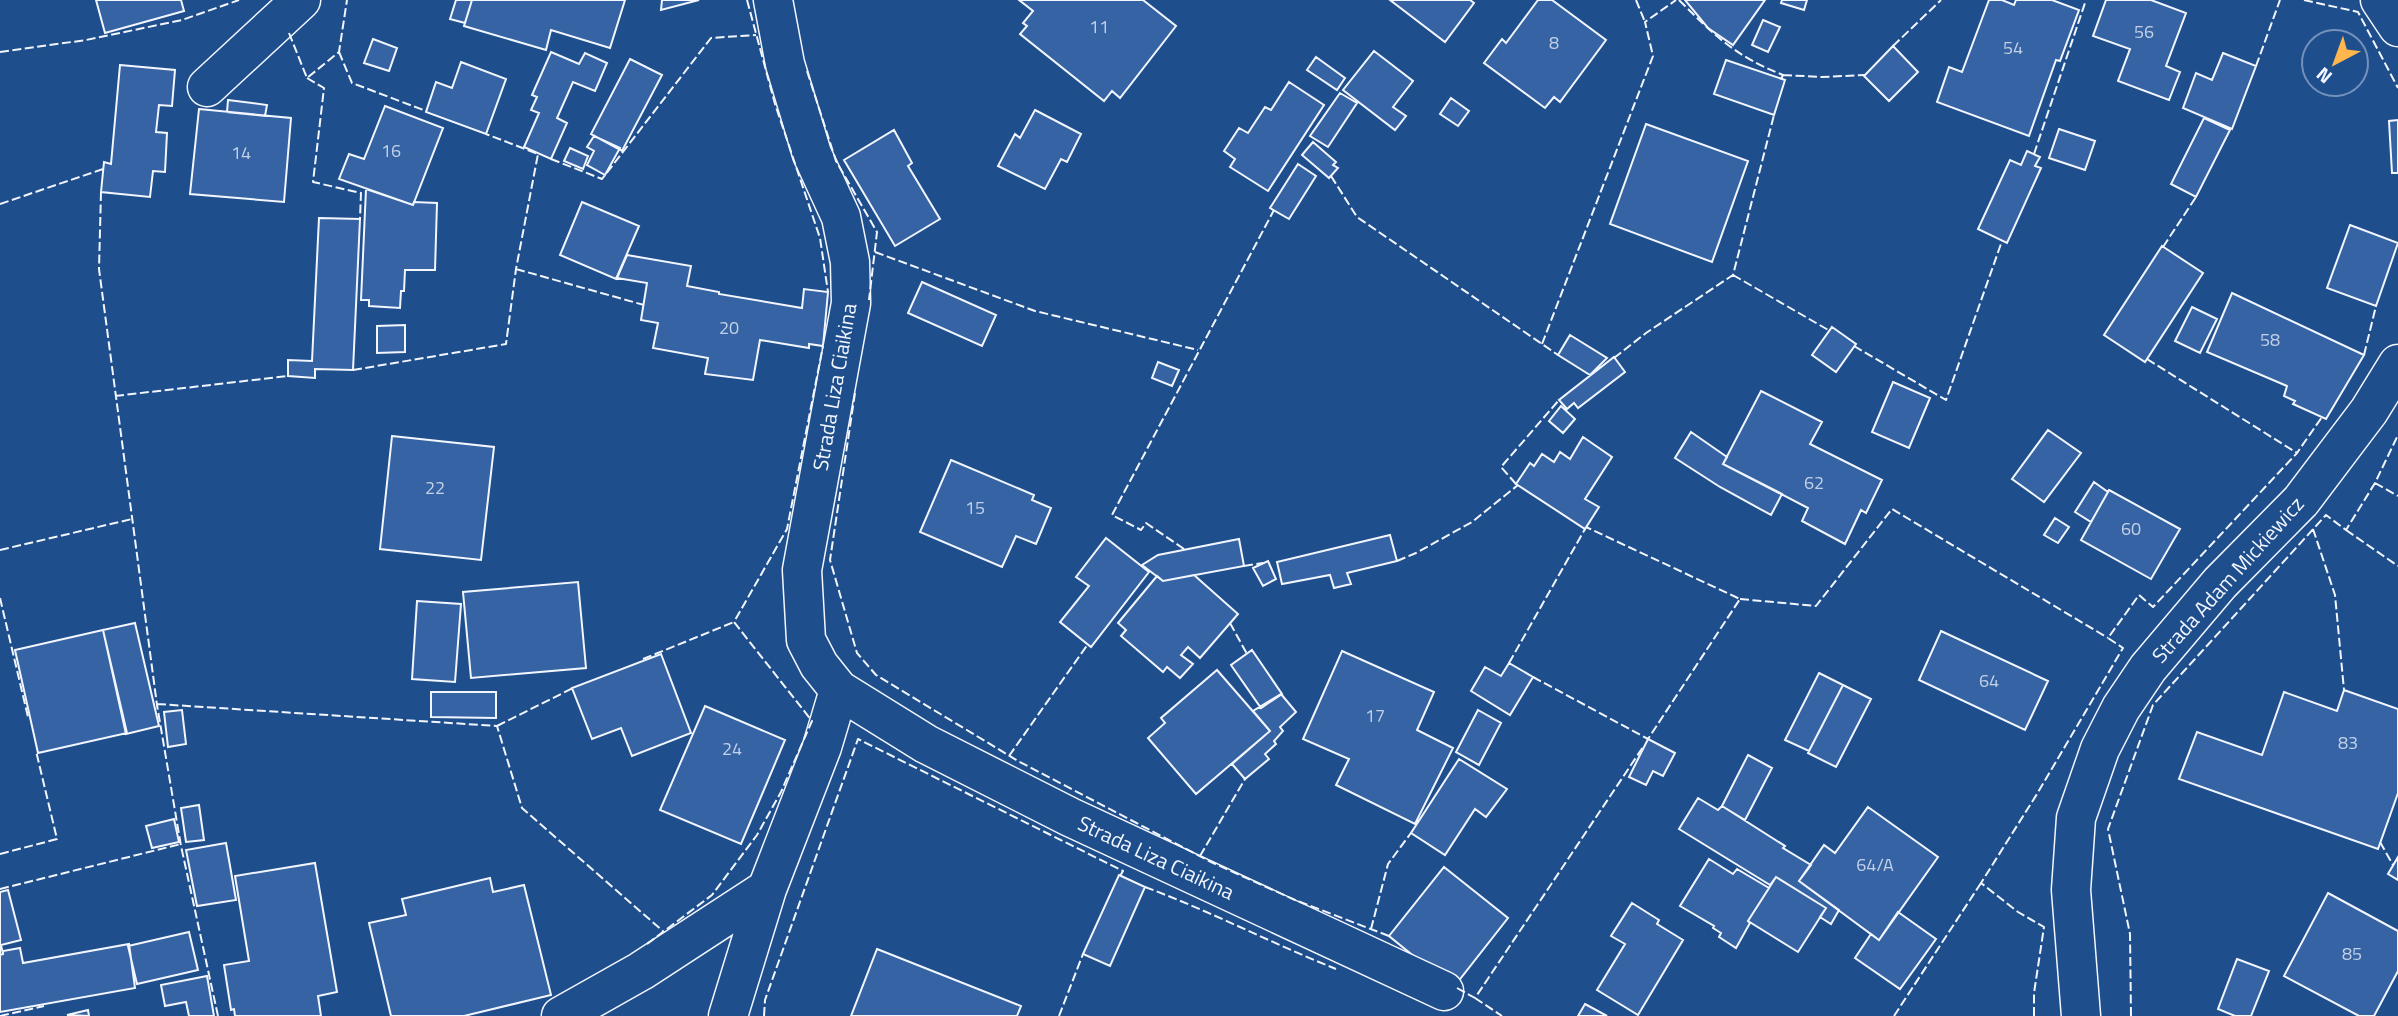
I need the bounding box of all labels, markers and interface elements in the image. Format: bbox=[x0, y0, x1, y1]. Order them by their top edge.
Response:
house number: 11 bbox=[1089, 13, 1109, 40]
house number: 56 bbox=[2134, 18, 2154, 45]
north arrow bbox=[2300, 28, 2370, 98]
house number: 8 bbox=[1549, 29, 1559, 56]
house number: 54 bbox=[2003, 34, 2023, 61]
text: N bbox=[2309, 61, 2338, 91]
house number: 16 bbox=[381, 137, 401, 164]
house number: 14 bbox=[231, 139, 251, 166]
street label: Strada Liza Ciaikina bbox=[804, 300, 865, 473]
house number: 20 bbox=[719, 314, 739, 341]
house number: 58 bbox=[2260, 326, 2280, 353]
house number: 62 bbox=[1804, 469, 1824, 496]
house number: 22 bbox=[425, 474, 445, 501]
street label: Strada Adam Mickiewicz bbox=[2144, 489, 2311, 670]
house number: 15 bbox=[965, 494, 985, 521]
house number: 60 bbox=[2121, 515, 2141, 542]
house number: 64 bbox=[1979, 667, 1999, 694]
house number: 17 bbox=[1365, 702, 1385, 729]
house number: 83 bbox=[2338, 729, 2358, 756]
house number: 24 bbox=[722, 735, 742, 762]
street label: Strada Liza Ciaikina bbox=[1073, 807, 1240, 908]
house number: 64/A bbox=[1856, 851, 1894, 878]
house number: 85 bbox=[2342, 940, 2362, 967]

